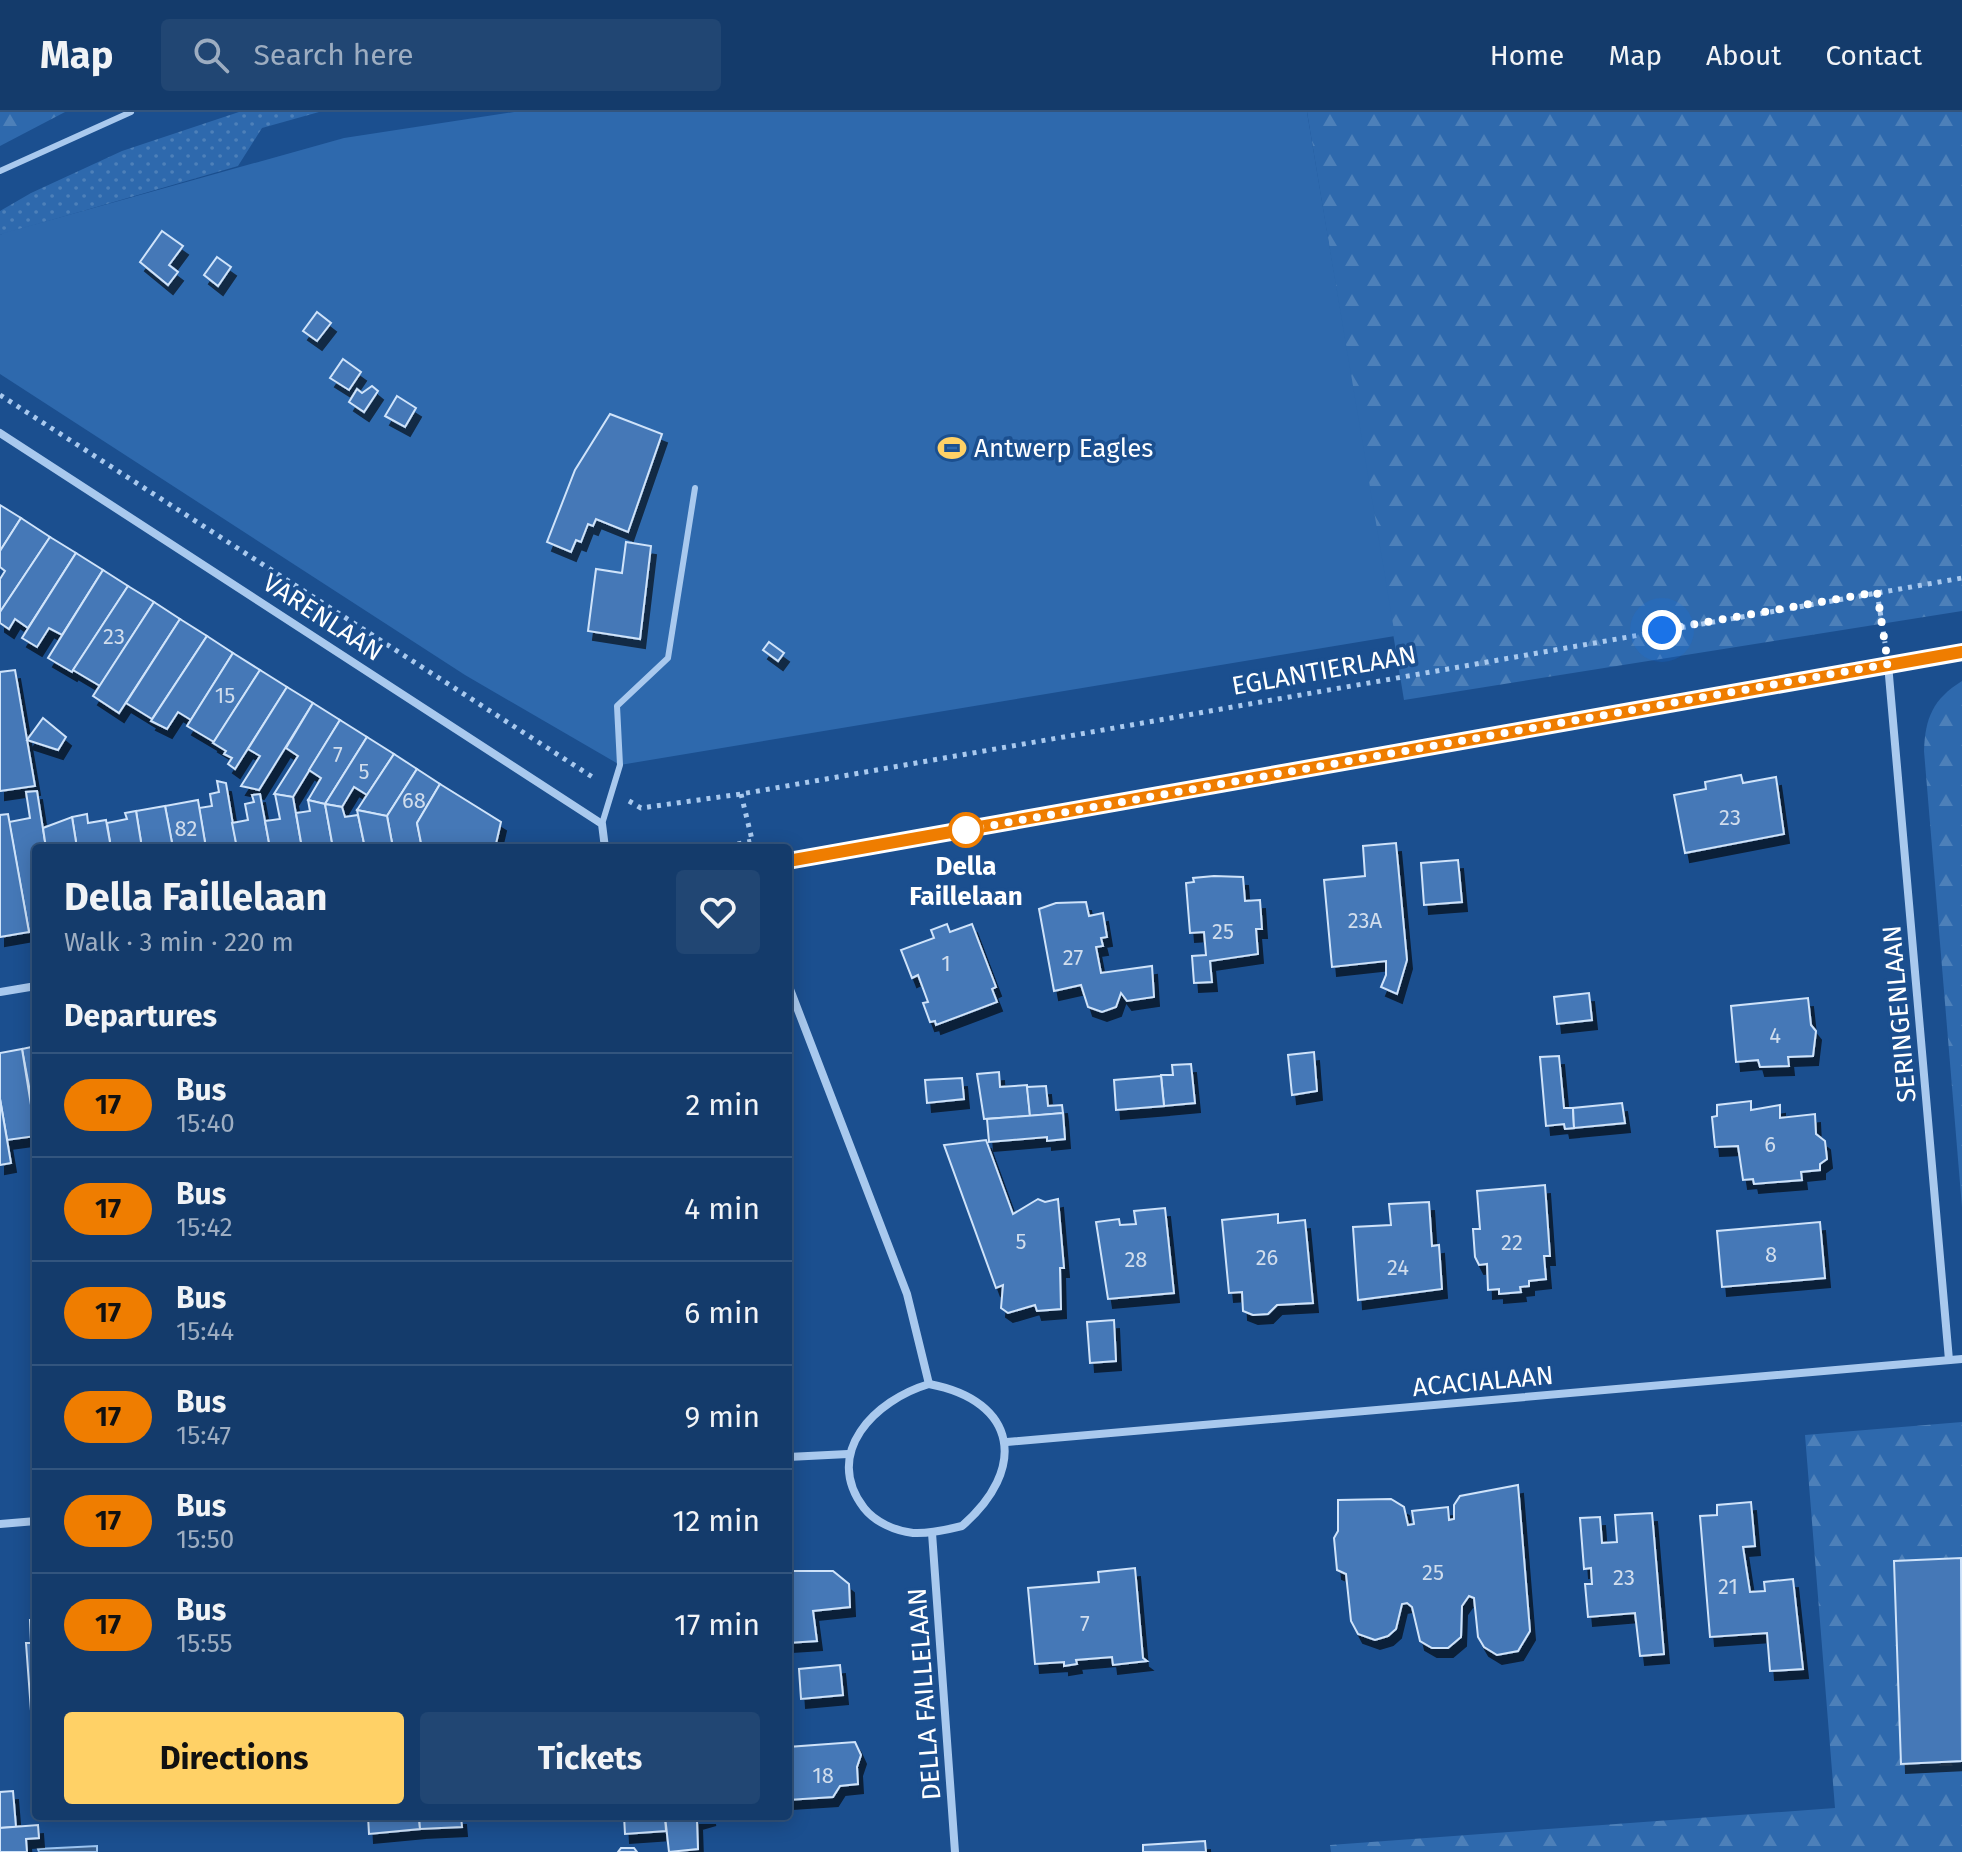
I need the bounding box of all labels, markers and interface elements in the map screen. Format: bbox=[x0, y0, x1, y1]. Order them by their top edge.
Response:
search box bbox=[161, 19, 721, 91]
text: Map bbox=[40, 32, 113, 78]
icon: search bbox=[189, 33, 233, 77]
text: Search here bbox=[253, 37, 414, 73]
text: Home bbox=[1490, 39, 1564, 72]
text: Map bbox=[1608, 39, 1662, 72]
text: About bbox=[1706, 39, 1781, 72]
text: Contact bbox=[1825, 39, 1922, 72]
sports icon: Antwerp Eagles bbox=[937, 433, 967, 463]
place label: Antwerp Eagles bbox=[974, 433, 1154, 464]
street label: VARENLAAN bbox=[257, 567, 389, 668]
your location bbox=[1642, 610, 1682, 650]
house number: 23 bbox=[103, 623, 125, 650]
street label: EGLANTIERLAAN bbox=[1229, 639, 1419, 702]
house number: 15 bbox=[215, 682, 235, 709]
house number: 7 bbox=[333, 741, 343, 768]
house number: 5 bbox=[358, 758, 370, 785]
house number: 68 bbox=[402, 787, 426, 814]
house number: 23 bbox=[1719, 804, 1741, 831]
marker: Della Faillelaan bbox=[949, 813, 983, 847]
house number: 82 bbox=[175, 815, 197, 842]
place label: Della Faillelaan bbox=[909, 851, 1023, 912]
button: heart bbox=[676, 870, 760, 954]
text: Della Faillelaan bbox=[64, 874, 328, 920]
house number: 23A bbox=[1348, 907, 1383, 934]
house number: 25 bbox=[1212, 918, 1234, 945]
street label: SERINGENLAAN bbox=[1876, 924, 1923, 1104]
text: Walk · 3 min · 220 m bbox=[64, 927, 294, 958]
house number: 27 bbox=[1063, 944, 1083, 971]
house number: 1 bbox=[941, 950, 951, 977]
text: Departures bbox=[64, 998, 217, 1034]
house number: 4 bbox=[1769, 1022, 1781, 1049]
text: Bus bbox=[176, 1072, 226, 1108]
text: 2 min bbox=[685, 1087, 760, 1123]
text: 17 bbox=[95, 1088, 121, 1121]
text: 15:40 bbox=[176, 1108, 235, 1139]
house number: 6 bbox=[1764, 1131, 1776, 1158]
text: Bus bbox=[176, 1176, 226, 1212]
text: 4 min bbox=[684, 1191, 760, 1227]
text: 17 bbox=[95, 1192, 121, 1225]
text: 15:42 bbox=[176, 1212, 233, 1243]
house number: 5 bbox=[1015, 1228, 1027, 1255]
house number: 22 bbox=[1501, 1229, 1523, 1256]
house number: 8 bbox=[1765, 1241, 1777, 1268]
house number: 26 bbox=[1256, 1244, 1278, 1271]
house number: 28 bbox=[1124, 1246, 1148, 1273]
house number: 24 bbox=[1387, 1254, 1409, 1281]
text: Bus bbox=[176, 1280, 226, 1316]
text: 6 min bbox=[684, 1295, 760, 1331]
text: 17 bbox=[95, 1296, 121, 1329]
text: 15:44 bbox=[176, 1316, 234, 1347]
street label: ACACIALAAN bbox=[1411, 1360, 1555, 1403]
text: Bus bbox=[176, 1384, 226, 1420]
text: 9 min bbox=[685, 1399, 760, 1435]
text: 17 bbox=[95, 1400, 121, 1433]
text: 15:47 bbox=[176, 1420, 231, 1451]
text: Bus bbox=[176, 1488, 226, 1524]
text: 12 min bbox=[672, 1503, 760, 1539]
text: 17 bbox=[95, 1504, 121, 1537]
text: 15:50 bbox=[176, 1524, 234, 1555]
house number: 25 bbox=[1422, 1559, 1444, 1586]
house number: 23 bbox=[1613, 1564, 1635, 1591]
house number: 21 bbox=[1718, 1573, 1738, 1600]
street label: DELLA FAILLELAAN bbox=[902, 1587, 947, 1801]
text: Bus bbox=[176, 1592, 226, 1628]
text: 17 min bbox=[674, 1607, 760, 1643]
text: 17 bbox=[95, 1608, 121, 1641]
house number: 7 bbox=[1080, 1610, 1090, 1637]
text: 15:55 bbox=[176, 1628, 233, 1659]
button: Directions bbox=[64, 1712, 404, 1804]
button: Tickets bbox=[420, 1712, 760, 1804]
house number: 18 bbox=[812, 1762, 834, 1789]

